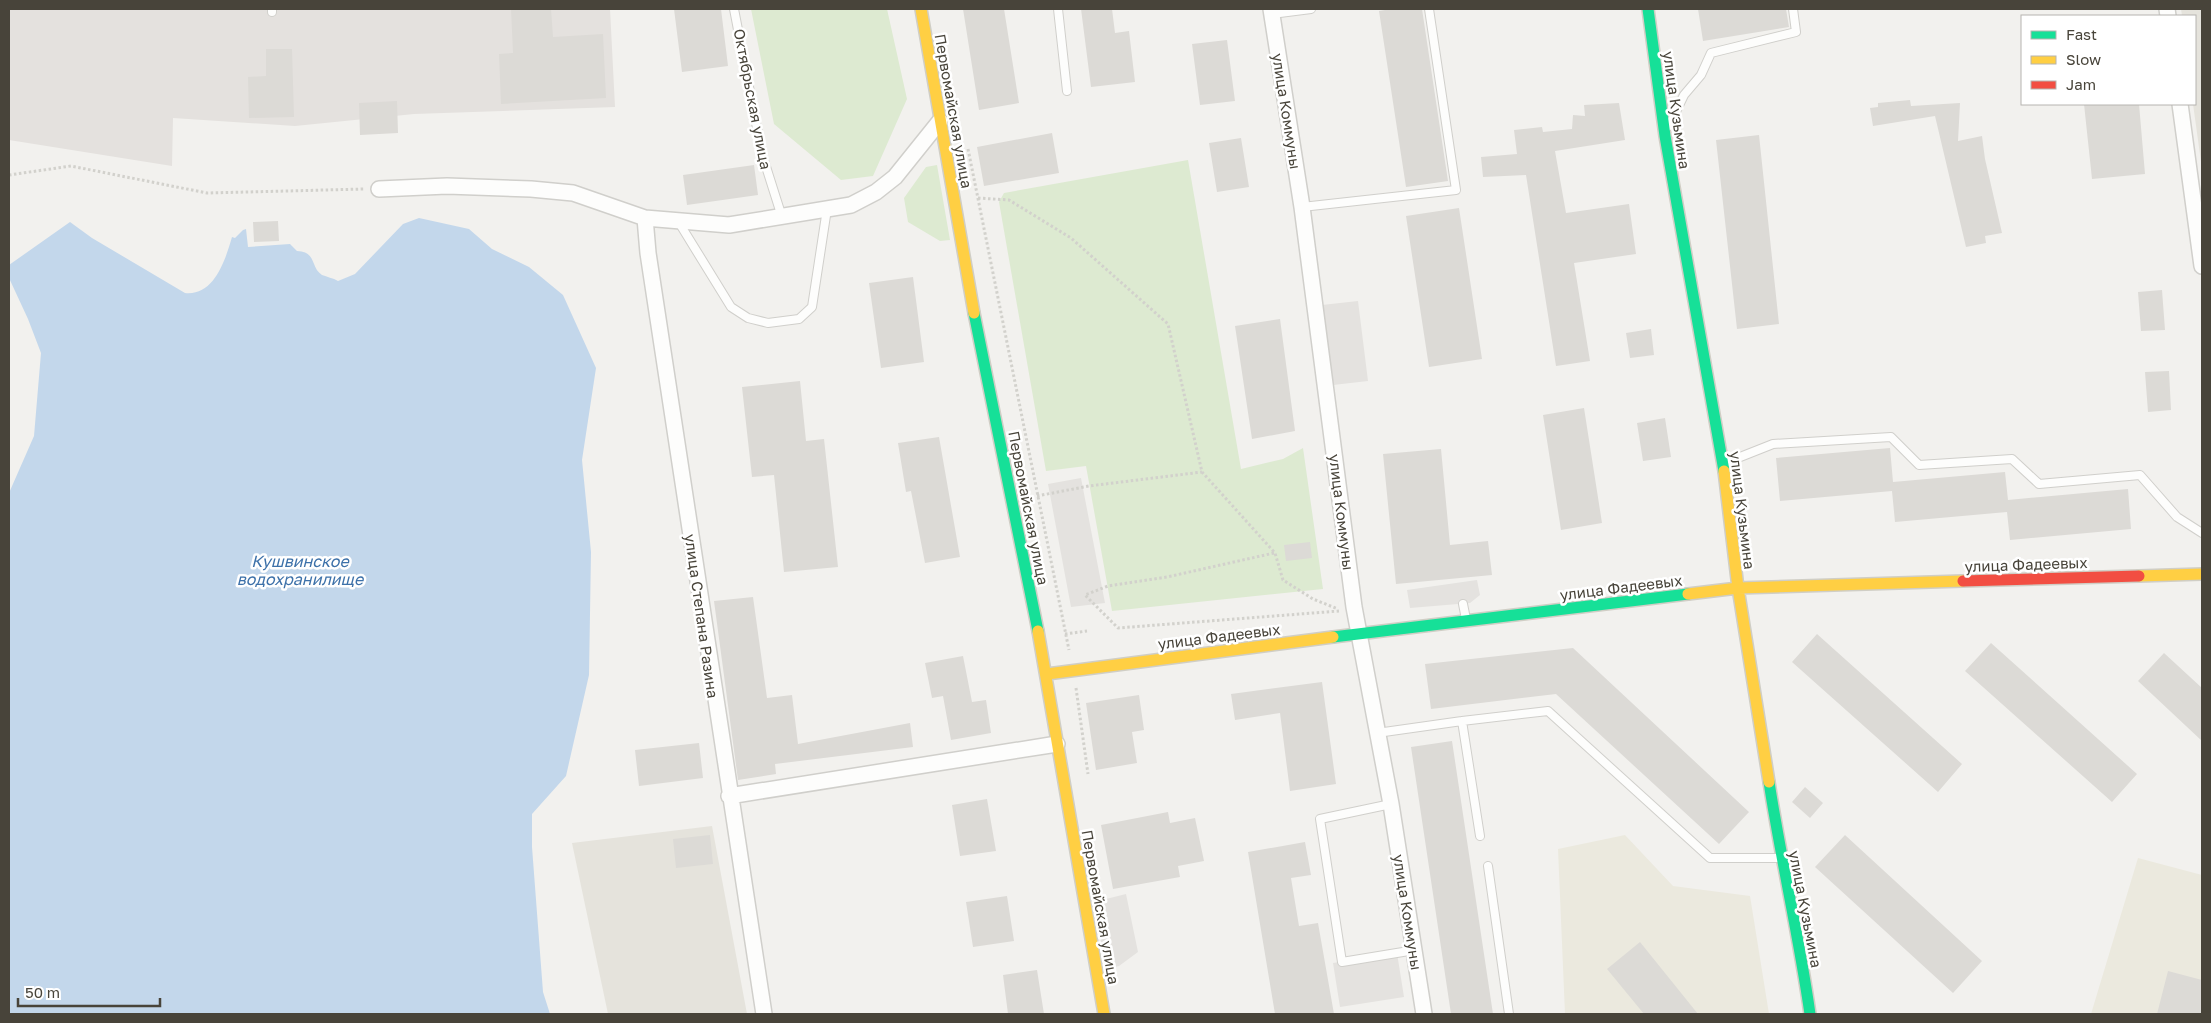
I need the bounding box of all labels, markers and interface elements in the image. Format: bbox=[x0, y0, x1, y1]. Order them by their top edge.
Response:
legend bbox=[2021, 15, 2196, 105]
text: Fast bbox=[2066, 25, 2097, 43]
street label: Октябрьская улица bbox=[731, 27, 775, 171]
street label: Первомайская улица bbox=[932, 32, 976, 190]
street label: улица Кузьмина bbox=[1660, 50, 1694, 170]
text: Slow bbox=[2066, 50, 2101, 68]
street label: улица Коммуны bbox=[1269, 52, 1305, 170]
text: Jam bbox=[2066, 75, 2096, 93]
street label: Первомайская улица bbox=[1005, 429, 1053, 587]
street label: улица Кузьмина bbox=[1727, 450, 1759, 570]
street label: улица Коммуны bbox=[1326, 453, 1358, 571]
street label: улица Степана Разина bbox=[682, 533, 722, 699]
water label: Кушвинское водохранилище bbox=[237, 551, 365, 589]
street label: улица Фадеевых bbox=[1964, 553, 2088, 575]
street label: улица Фадеевых bbox=[1559, 571, 1683, 603]
street label: улица Фадеевых bbox=[1157, 620, 1281, 652]
street label: Первомайская улица bbox=[1079, 828, 1123, 986]
street label: улица Кузьмина bbox=[1786, 849, 1826, 969]
street label: улица Коммуны bbox=[1390, 853, 1426, 971]
scale bar bbox=[18, 976, 160, 1008]
text: 50 m bbox=[25, 983, 60, 1001]

